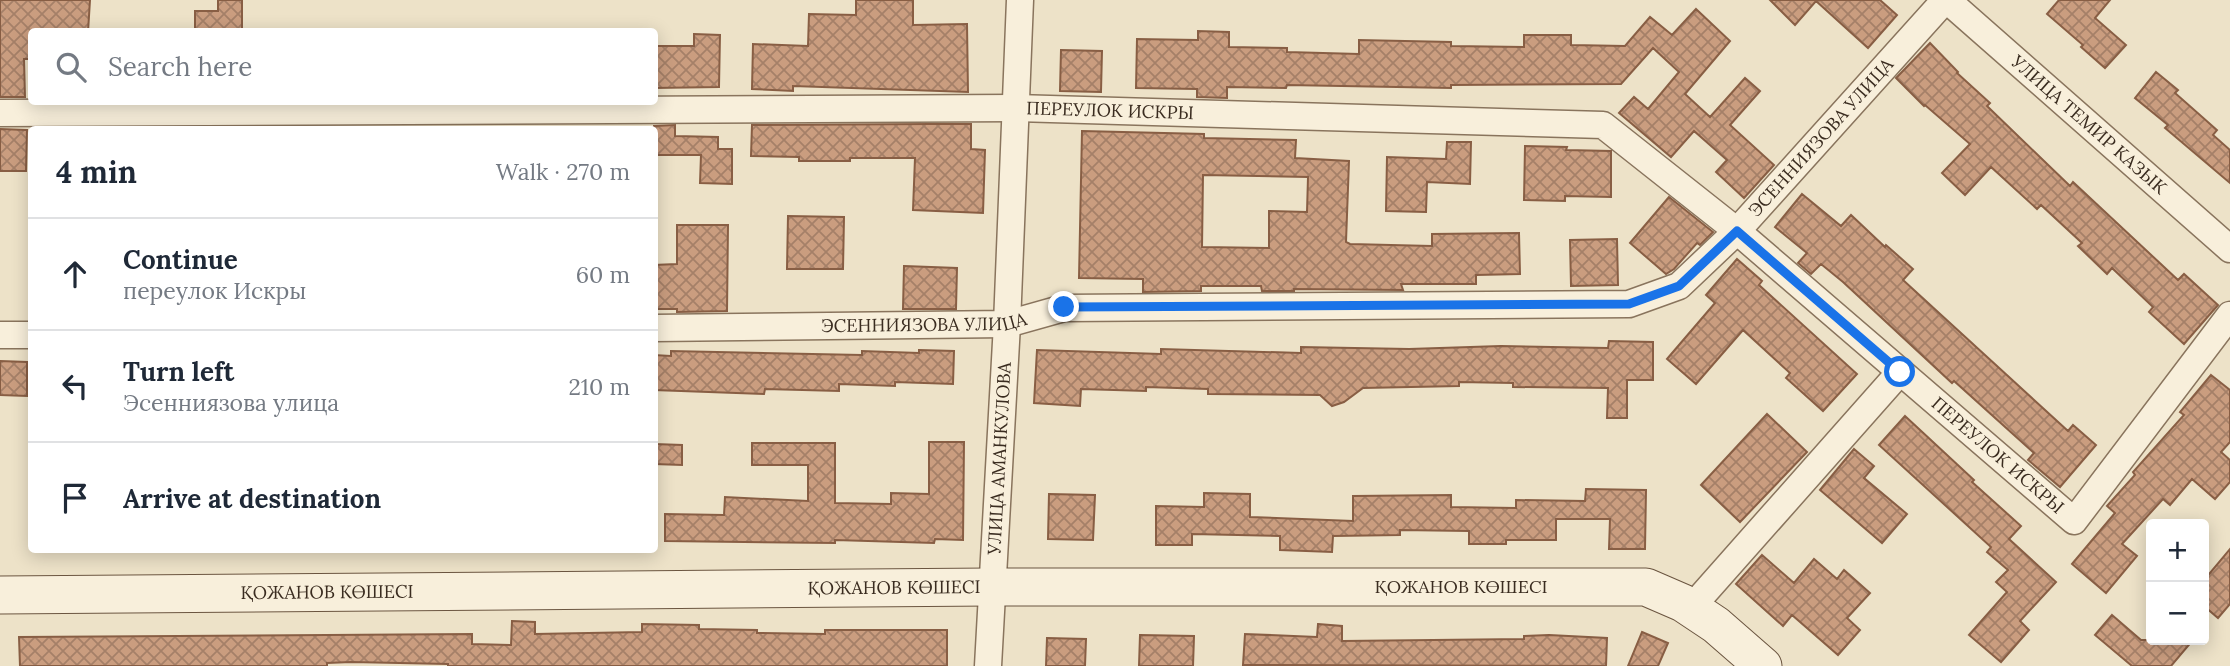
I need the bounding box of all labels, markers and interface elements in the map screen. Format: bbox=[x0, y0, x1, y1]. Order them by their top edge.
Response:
search box bbox=[28, 28, 658, 105]
icon: search bbox=[52, 48, 90, 86]
street label: УЛИЦА ТЕМИР КАЗЫК bbox=[2006, 49, 2172, 199]
text: Search here bbox=[108, 50, 252, 83]
street label: ЭСЕННИЯЗОВА УЛИЦА bbox=[1743, 53, 1899, 221]
street label: ПЕРЕУЛОК ИСКРЫ bbox=[1026, 96, 1194, 124]
text: 4 min bbox=[56, 153, 137, 191]
text: Walk · 270 m bbox=[496, 157, 630, 186]
text: Continue bbox=[123, 243, 238, 276]
icon: ahead bbox=[56, 255, 94, 293]
text: 60 m bbox=[576, 260, 630, 289]
text: переулок Искры bbox=[123, 276, 306, 305]
route end bbox=[1048, 291, 1079, 322]
street label: ЭСЕННИЯЗОВА УЛИЦА bbox=[821, 307, 1030, 337]
text: Turn left bbox=[123, 355, 234, 388]
route start bbox=[1884, 356, 1915, 387]
street label: УЛИЦА АМАНКУЛОВА bbox=[982, 361, 1016, 556]
icon: left bbox=[56, 367, 94, 405]
text: 210 m bbox=[568, 372, 630, 401]
text: Эсенниязова улица bbox=[123, 388, 339, 417]
street label: ПЕРЕУЛОК ИСКРЫ bbox=[1927, 392, 2069, 518]
icon: arrive bbox=[56, 479, 94, 517]
text: Arrive at destination bbox=[123, 482, 381, 515]
map controls bbox=[2146, 519, 2209, 645]
button: + bbox=[2146, 519, 2209, 582]
street label: ҚОЖАНОВ КӨШЕСІ bbox=[807, 575, 981, 599]
street label: ҚОЖАНОВ КӨШЕСІ bbox=[1374, 575, 1548, 598]
street label: ҚОЖАНОВ КӨШЕСІ bbox=[240, 580, 414, 604]
button: − bbox=[2146, 582, 2209, 645]

